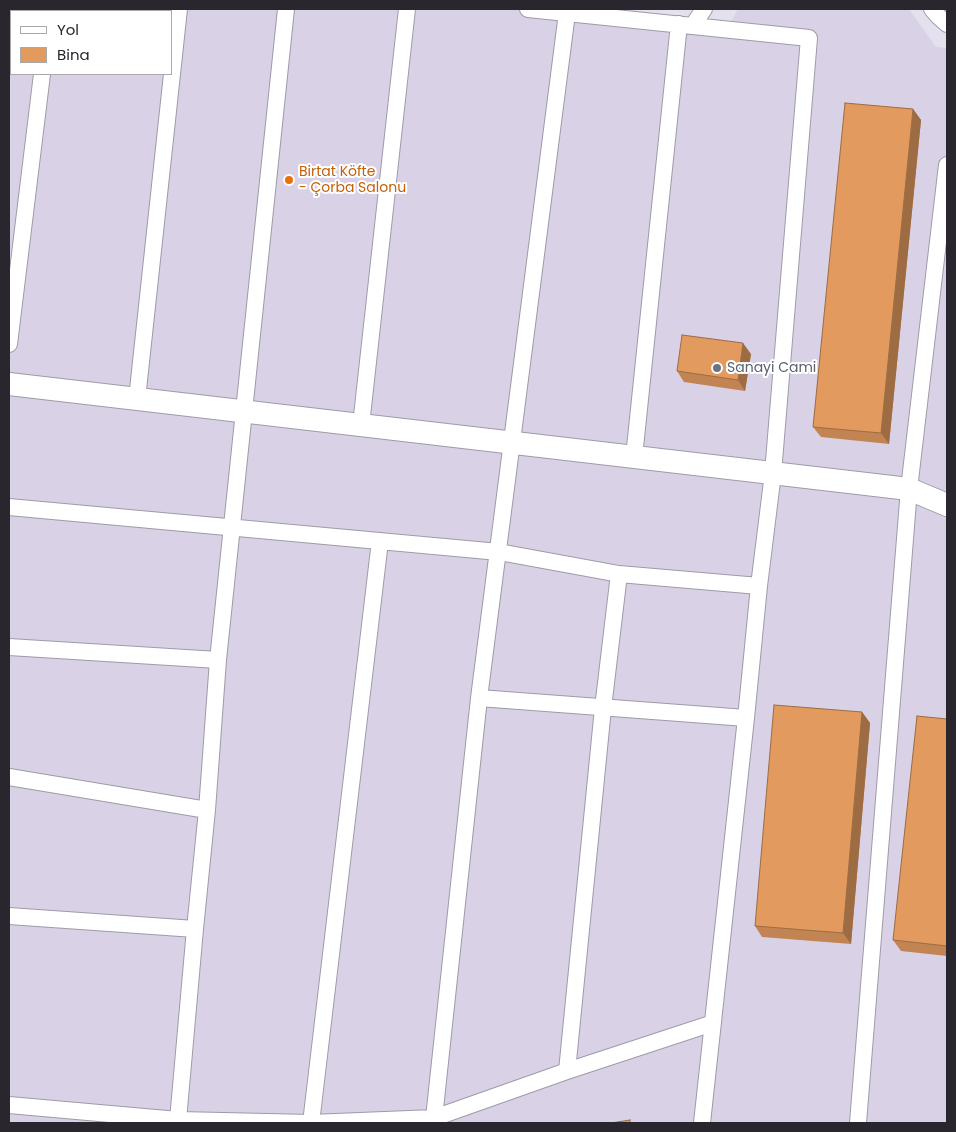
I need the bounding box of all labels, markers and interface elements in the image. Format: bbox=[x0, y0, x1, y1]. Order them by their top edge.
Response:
legend bbox=[10, 10, 172, 75]
text: Yol bbox=[57, 19, 79, 40]
text: Bina bbox=[57, 44, 90, 65]
place label: Birtat Köfte - Çorba Salonu bbox=[299, 164, 406, 196]
marker: Birtat Köfte - Çorba Salonu bbox=[283, 174, 295, 186]
place label: Sanayi Cami bbox=[727, 360, 816, 376]
marker: Sanayi Cami bbox=[711, 362, 723, 374]

